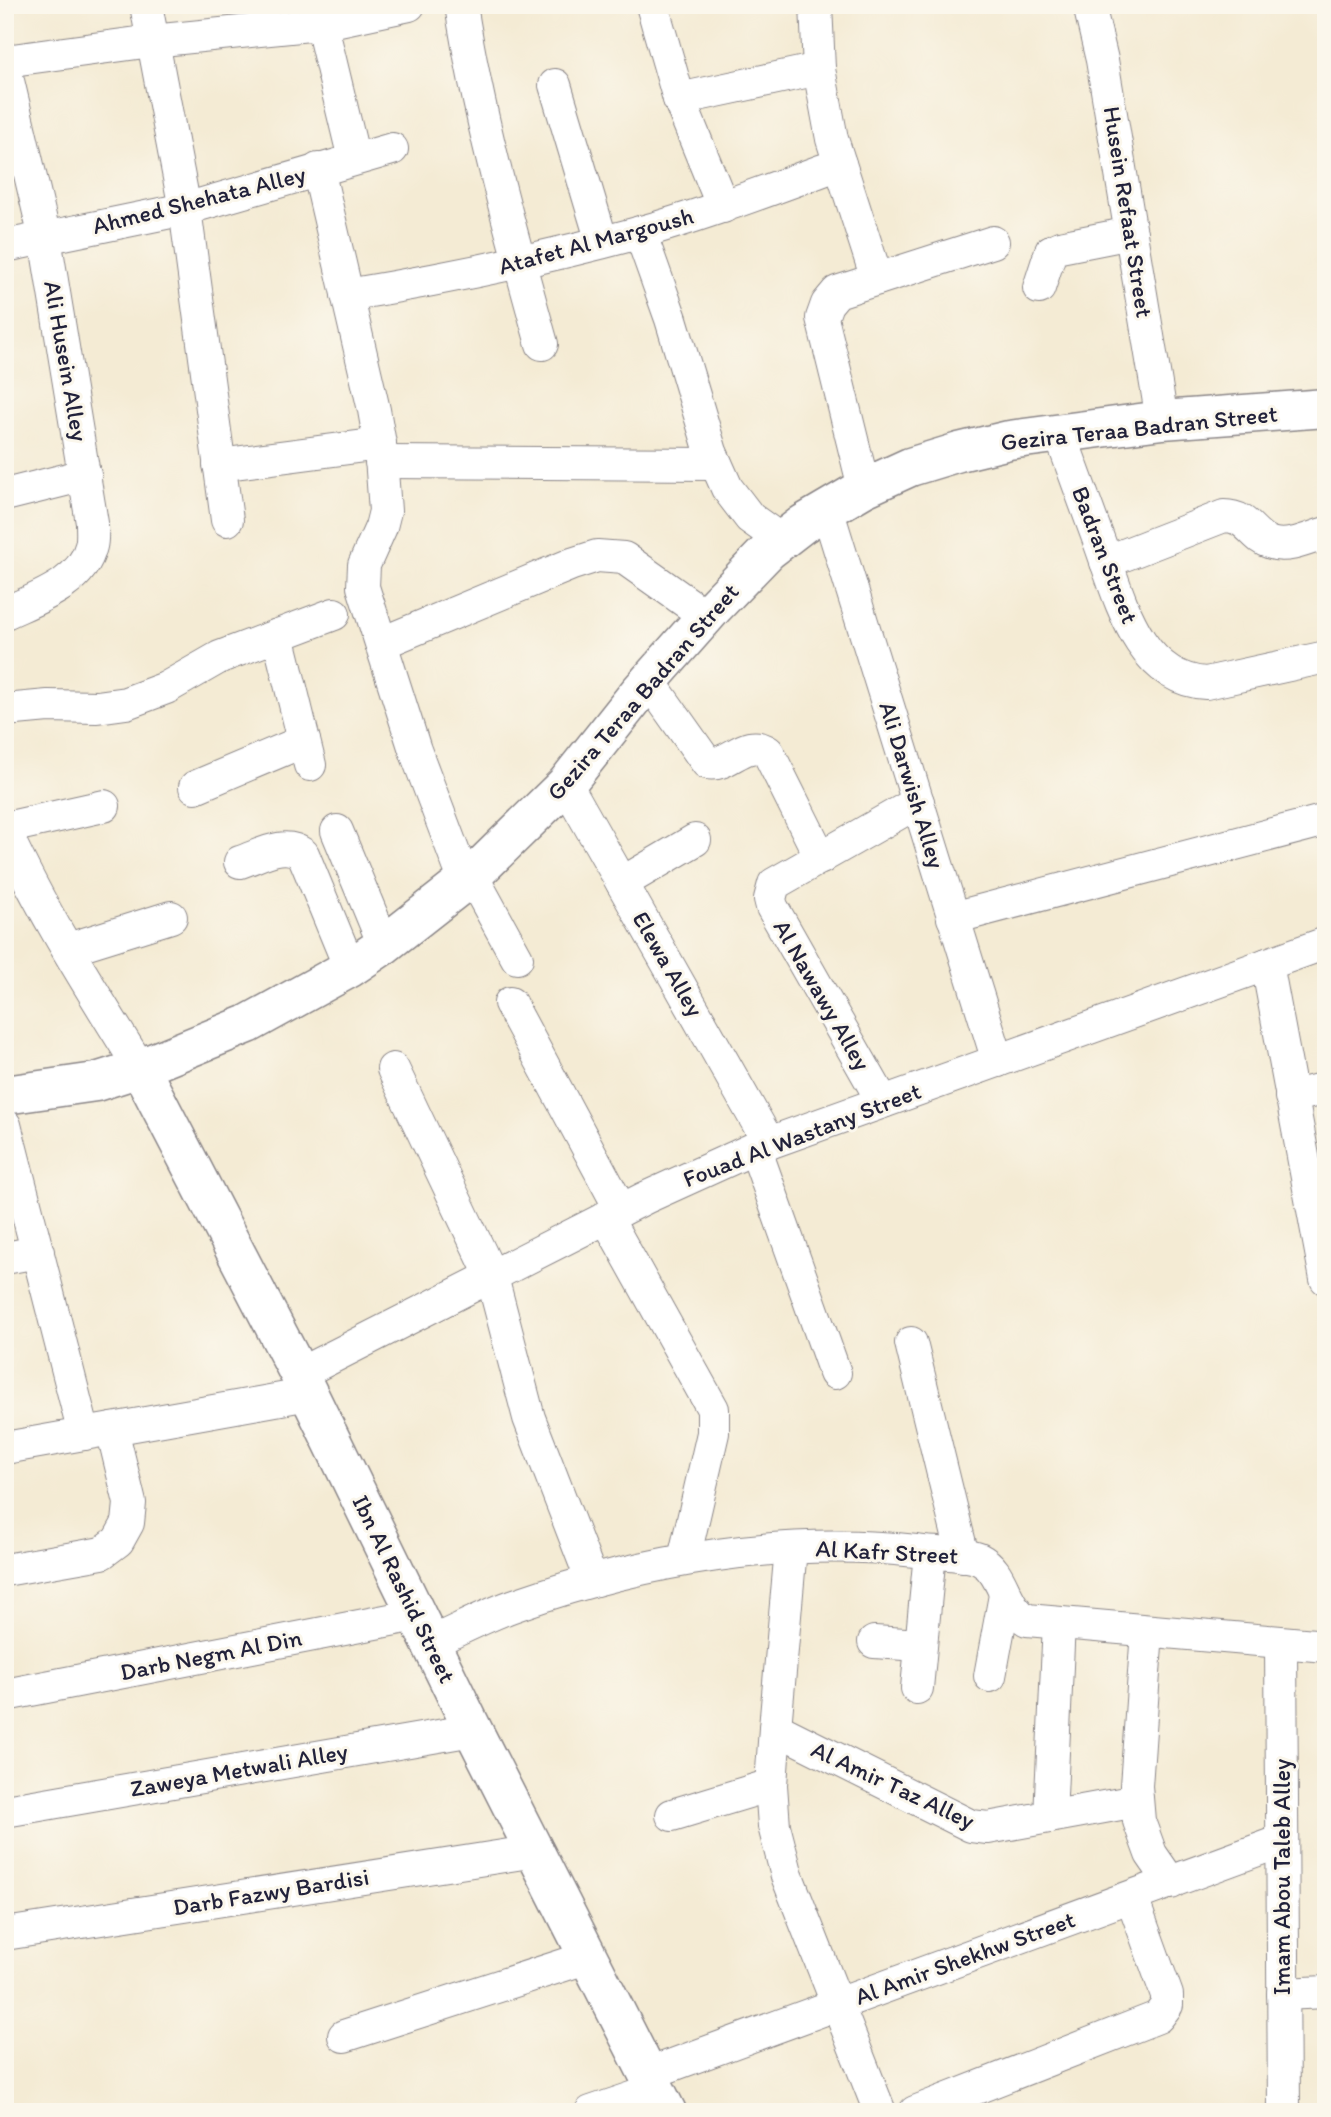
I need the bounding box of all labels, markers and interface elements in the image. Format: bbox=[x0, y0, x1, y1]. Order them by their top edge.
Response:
street label: Husein Refaat Street bbox=[1097, 104, 1160, 320]
street label: Ahmed Shehata Alley bbox=[89, 159, 309, 240]
street label: Atafet Al Margoush bbox=[495, 201, 696, 280]
street label: Ali Husein Alley bbox=[38, 278, 95, 444]
street label: Gezira Teraa Badran Street bbox=[999, 399, 1279, 456]
street label: Badran Street bbox=[1066, 482, 1145, 628]
street label: Gezira Teraa Badran Street bbox=[540, 577, 745, 806]
street label: Ali Darwish Alley bbox=[873, 698, 952, 872]
street label: Elewa Alley bbox=[627, 906, 710, 1022]
street label: Al Nawawy Alley bbox=[768, 914, 877, 1075]
street label: Fouad Al Wastany Street bbox=[679, 1076, 925, 1193]
street label: Ibn Al Rashid Street bbox=[346, 1490, 462, 1687]
street label: Al Kafr Street bbox=[815, 1533, 959, 1570]
street label: Darb Negm Al Din bbox=[118, 1623, 305, 1686]
street label: Al Amir Taz Alley bbox=[807, 1734, 979, 1835]
street label: Zaweya Metwali Alley bbox=[128, 1736, 350, 1803]
street label: Imam Abou Taleb Alley bbox=[1267, 1759, 1296, 1995]
street label: Darb Fazwy Bardisi bbox=[171, 1862, 371, 1921]
street label: Al Amir Shekhw Street bbox=[851, 1904, 1079, 2011]

